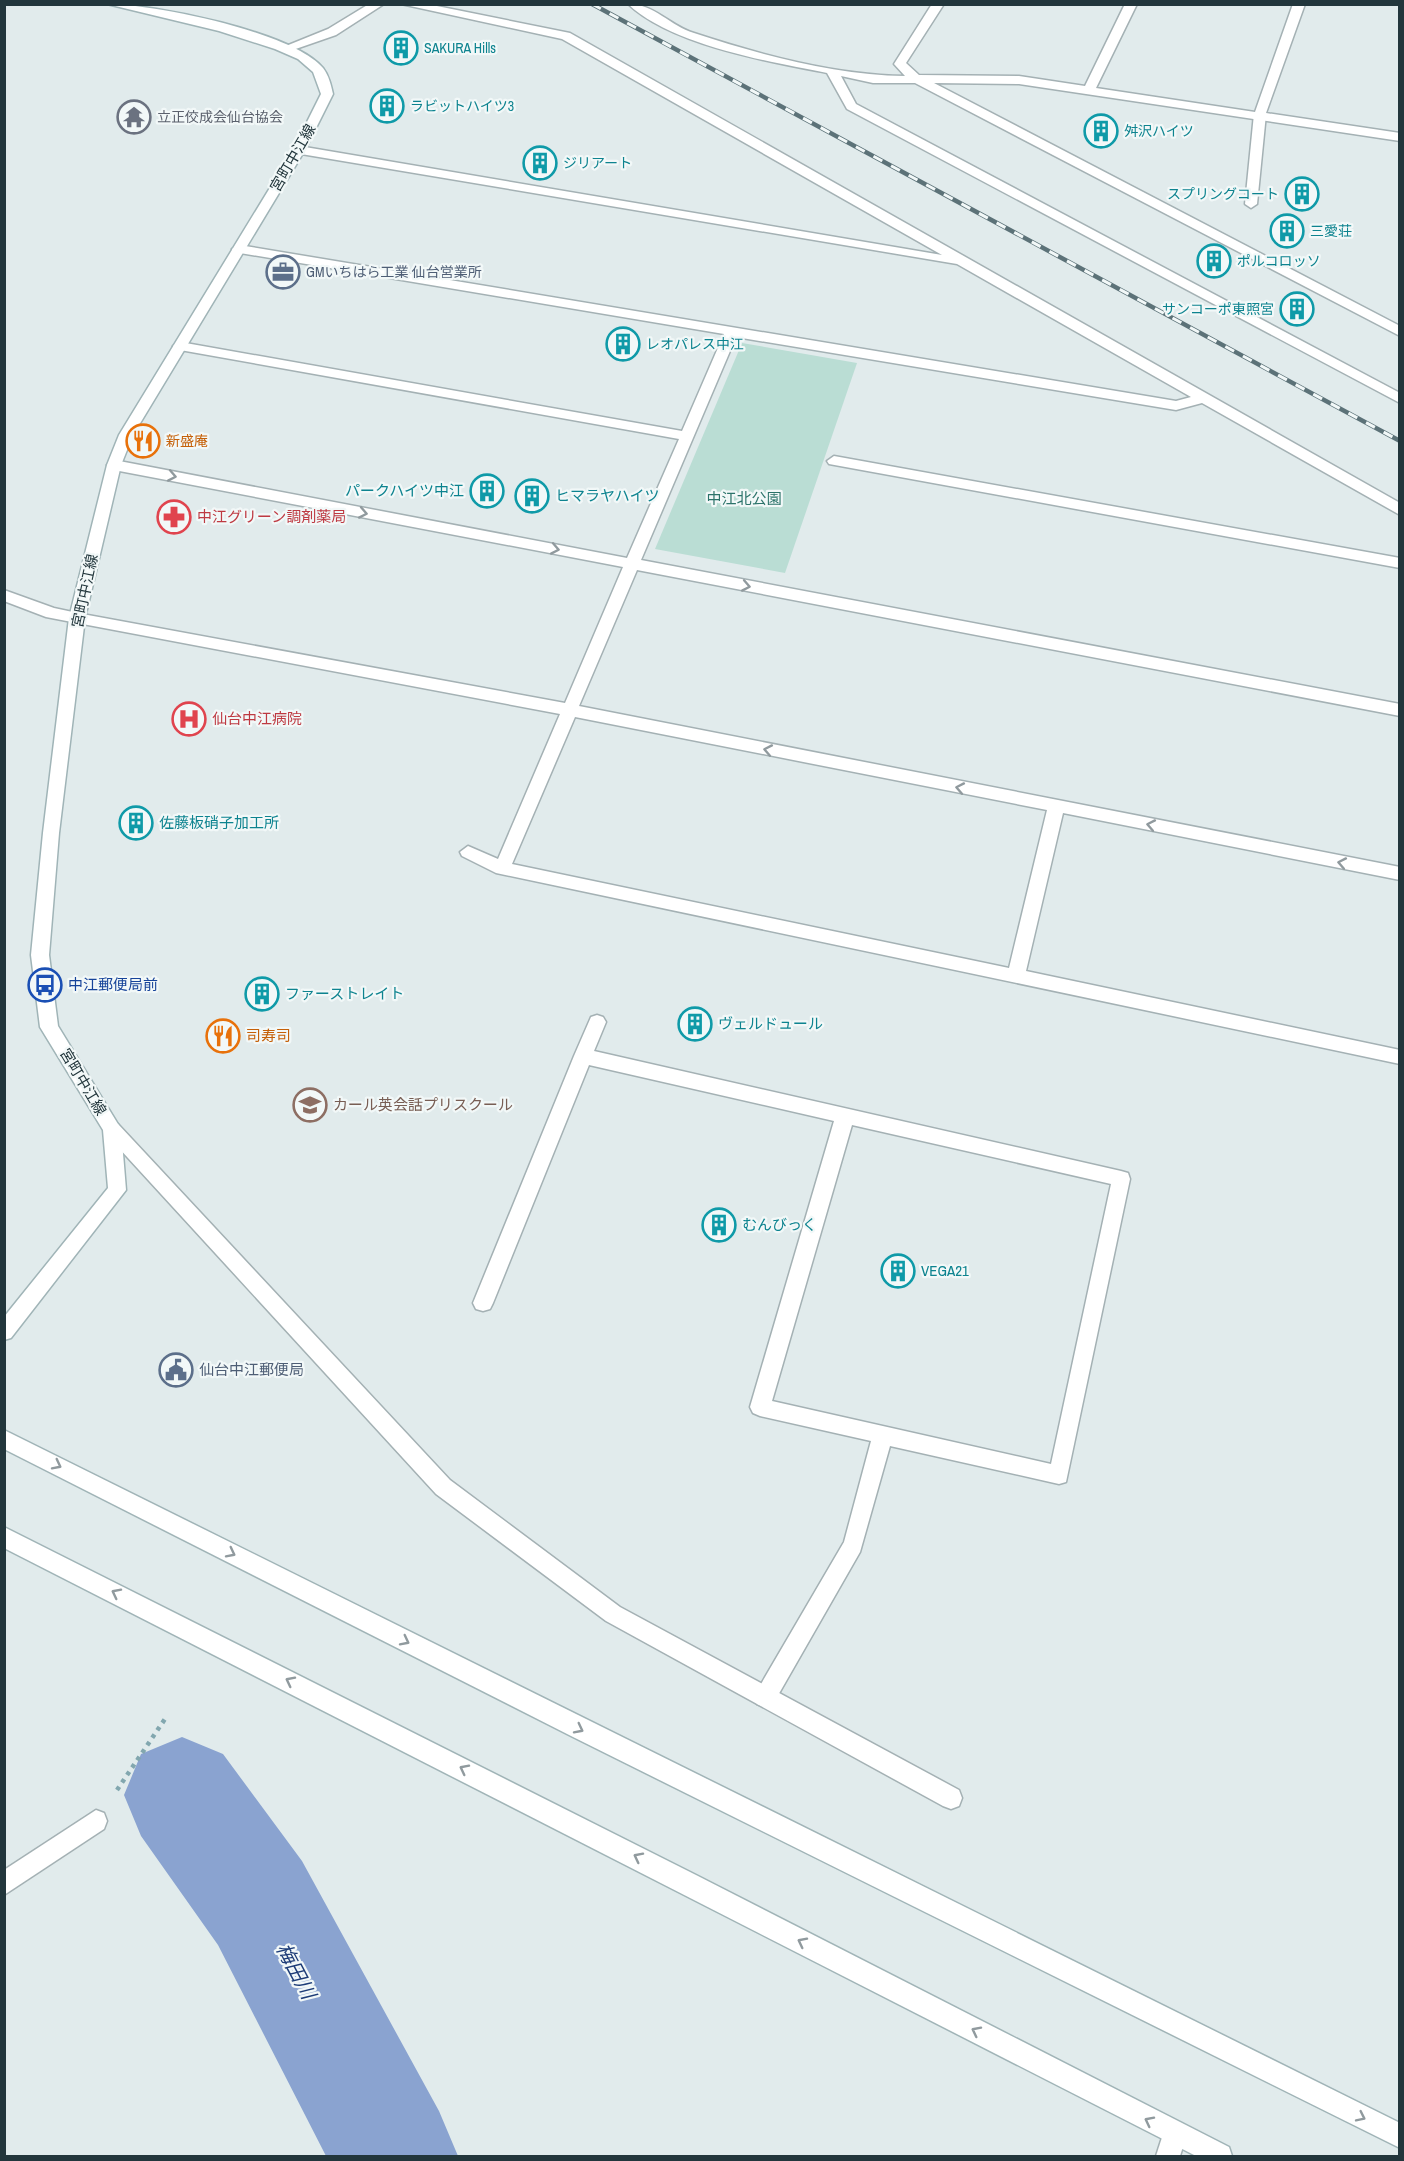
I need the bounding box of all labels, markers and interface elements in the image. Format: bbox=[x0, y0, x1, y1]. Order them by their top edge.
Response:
building icon: SAKURA Hills bbox=[383, 30, 419, 66]
place label: SAKURA Hills bbox=[424, 39, 496, 57]
building icon: ラビットハイツ3 bbox=[369, 88, 405, 124]
place label: ラビットハイツ3 bbox=[410, 97, 514, 115]
temple icon: 立正佼成会仙台協会 bbox=[116, 99, 152, 135]
place label: 立正佼成会仙台協会 bbox=[157, 108, 283, 126]
building icon: 舛沢ハイツ bbox=[1083, 113, 1119, 149]
street label: 宮町中江線 bbox=[265, 120, 320, 195]
place label: 舛沢ハイツ bbox=[1124, 122, 1194, 140]
building icon: ジリアート bbox=[522, 145, 558, 181]
place label: ジリアート bbox=[563, 154, 632, 172]
building icon: スプリングコート bbox=[1284, 176, 1320, 212]
place label: スプリングコート bbox=[1167, 185, 1279, 203]
building icon: 三愛荘 bbox=[1269, 213, 1305, 249]
place label: 三愛荘 bbox=[1310, 222, 1352, 240]
building icon: ポルコロッソ bbox=[1196, 243, 1232, 279]
place label: ポルコロッソ bbox=[1237, 252, 1321, 270]
office icon: GMいちはら工業 仙台営業所 bbox=[265, 254, 301, 290]
place label: GMいちはら工業 仙台営業所 bbox=[306, 263, 482, 281]
building icon: サンコーポ東照宮 bbox=[1279, 291, 1315, 327]
place label: サンコーポ東照宮 bbox=[1162, 300, 1274, 318]
building icon: レオパレス中江 bbox=[605, 326, 641, 362]
place label: レオパレス中江 bbox=[646, 335, 744, 353]
restaurant icon: 新盛庵 bbox=[125, 423, 161, 459]
place label: 新盛庵 bbox=[166, 432, 208, 450]
one-way arrow bbox=[166, 469, 176, 482]
building icon: パークハイツ中江 bbox=[469, 473, 505, 509]
building icon: ヒマラヤハイツ bbox=[514, 478, 550, 514]
place label: パークハイツ中江 bbox=[345, 480, 464, 501]
place label: ヒマラヤハイツ bbox=[555, 485, 659, 506]
park label: 中江北公園 bbox=[706, 488, 782, 509]
pharmacy icon: 中江グリーン調剤薬局 bbox=[156, 499, 192, 535]
place label: 中江グリーン調剤薬局 bbox=[197, 506, 346, 527]
one-way arrow bbox=[358, 506, 368, 519]
one-way arrow bbox=[549, 542, 559, 555]
street label: 宮町中江線 bbox=[66, 552, 103, 630]
one-way arrow bbox=[741, 579, 751, 592]
hospital icon: 仙台中江病院 bbox=[171, 701, 207, 737]
place label: 仙台中江病院 bbox=[212, 708, 302, 729]
one-way arrow bbox=[764, 744, 774, 757]
one-way arrow bbox=[955, 782, 965, 795]
building icon: 佐藤板硝子加工所 bbox=[118, 805, 154, 841]
place label: 佐藤板硝子加工所 bbox=[159, 812, 279, 833]
one-way arrow bbox=[1146, 819, 1156, 832]
one-way arrow bbox=[1337, 857, 1347, 870]
bus stop icon: 中江郵便局前 bbox=[27, 967, 63, 1003]
place label: 中江郵便局前 bbox=[68, 974, 158, 995]
building icon: ファーストレイト bbox=[244, 976, 280, 1012]
place label: ファーストレイト bbox=[285, 983, 404, 1004]
building icon: ヴェルドュール bbox=[677, 1006, 713, 1042]
place label: ヴェルドュール bbox=[718, 1013, 823, 1034]
restaurant icon: 司寿司 bbox=[205, 1018, 241, 1054]
place label: 司寿司 bbox=[246, 1025, 291, 1046]
street label: 宮町中江線 bbox=[55, 1044, 112, 1119]
school or university icon: カール英会話プリスクール bbox=[292, 1087, 328, 1123]
place label: カール英会話プリスクール bbox=[333, 1094, 513, 1115]
building icon: むんびっく bbox=[701, 1207, 737, 1243]
place label: むんびっく bbox=[742, 1214, 817, 1235]
building icon: VEGA21 bbox=[880, 1253, 916, 1289]
place label: VEGA21 bbox=[921, 1260, 969, 1281]
public building icon: 仙台中江郵便局 bbox=[158, 1352, 194, 1388]
place label: 仙台中江郵便局 bbox=[199, 1359, 304, 1380]
one-way arrow bbox=[50, 1458, 61, 1469]
one-way arrow bbox=[224, 1546, 235, 1557]
one-way arrow bbox=[111, 1589, 122, 1601]
one-way arrow bbox=[399, 1633, 410, 1645]
one-way arrow bbox=[285, 1677, 296, 1689]
one-way arrow bbox=[573, 1721, 584, 1733]
one-way arrow bbox=[459, 1765, 470, 1777]
one-way arrow bbox=[634, 1853, 644, 1864]
one-way arrow bbox=[798, 1937, 809, 1949]
water label: 梅田川 bbox=[270, 1938, 323, 2005]
one-way arrow bbox=[971, 2027, 982, 2038]
one-way arrow bbox=[1354, 2109, 1365, 2121]
one-way arrow bbox=[1144, 2116, 1155, 2128]

